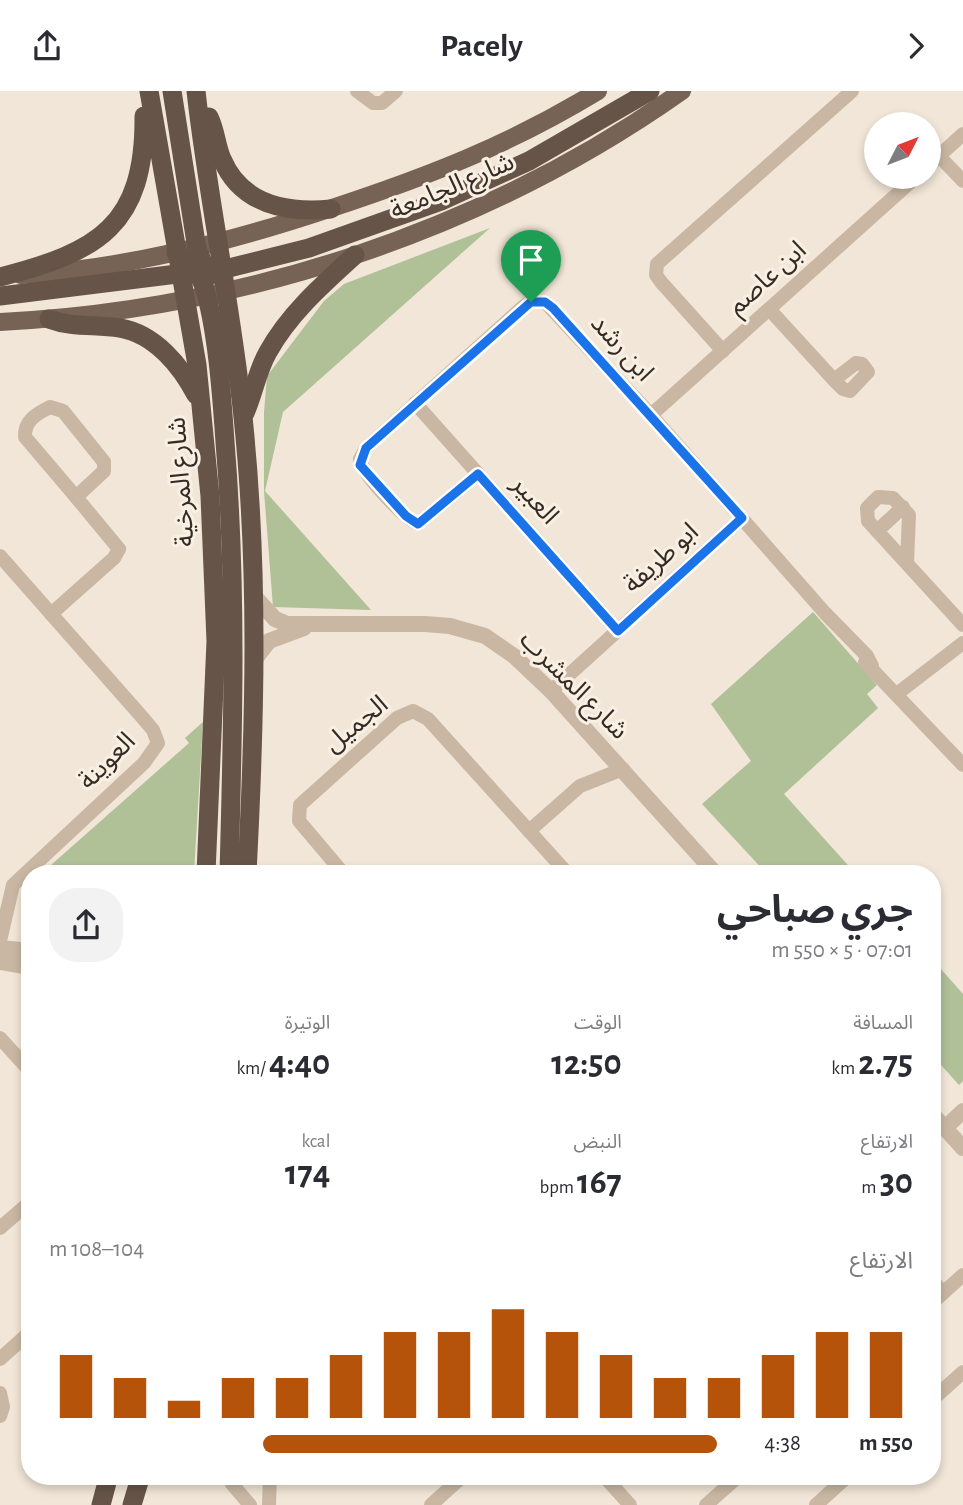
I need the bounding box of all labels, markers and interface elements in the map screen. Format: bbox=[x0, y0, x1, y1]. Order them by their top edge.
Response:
icon: share bbox=[28, 27, 66, 65]
icon: forward bbox=[897, 27, 935, 65]
text: Pacely bbox=[440, 30, 523, 62]
north arrow bbox=[864, 112, 942, 189]
map controls bbox=[864, 112, 941, 189]
street label: شارع الجامعة bbox=[386, 148, 520, 228]
pin bbox=[501, 230, 561, 302]
street label: ابن عاصم bbox=[723, 236, 815, 324]
icon: arrive bbox=[512, 241, 550, 279]
street label: ابن رشد bbox=[585, 310, 658, 387]
street label: شارع المرخية bbox=[164, 416, 203, 548]
street label: العبير bbox=[505, 470, 563, 530]
street label: ابو طريفة bbox=[619, 518, 704, 599]
street label: شارع المشرب bbox=[511, 626, 633, 748]
street label: الجميل bbox=[319, 691, 393, 758]
street label: العوينة bbox=[74, 728, 141, 795]
button: share bbox=[49, 888, 123, 962]
text: جري صباحي bbox=[717, 892, 913, 930]
text: 07:01 · 5 × 550 m bbox=[771, 939, 913, 962]
text: الوتيرة bbox=[285, 1014, 330, 1033]
text: الوقت bbox=[574, 1014, 622, 1033]
text: المسافة bbox=[853, 1014, 913, 1033]
text: 4:40 bbox=[269, 1046, 330, 1081]
text: 12:50 bbox=[551, 1046, 622, 1081]
text: 2.75 bbox=[858, 1046, 913, 1081]
text: /km bbox=[236, 1059, 269, 1078]
text: km bbox=[831, 1059, 858, 1078]
text: kcal bbox=[301, 1132, 330, 1151]
text: النبض bbox=[573, 1133, 622, 1152]
text: الارتفاع bbox=[861, 1133, 913, 1152]
text: 174 bbox=[285, 1156, 330, 1191]
text: 167 bbox=[577, 1165, 622, 1200]
text: 30 bbox=[880, 1165, 913, 1200]
text: bpm bbox=[539, 1178, 577, 1197]
text: m bbox=[861, 1178, 880, 1197]
text: 104–108 m bbox=[49, 1238, 144, 1261]
text: الارتفاع bbox=[850, 1250, 913, 1273]
text: 4:38 bbox=[764, 1432, 801, 1455]
text: 550 m bbox=[859, 1432, 913, 1455]

